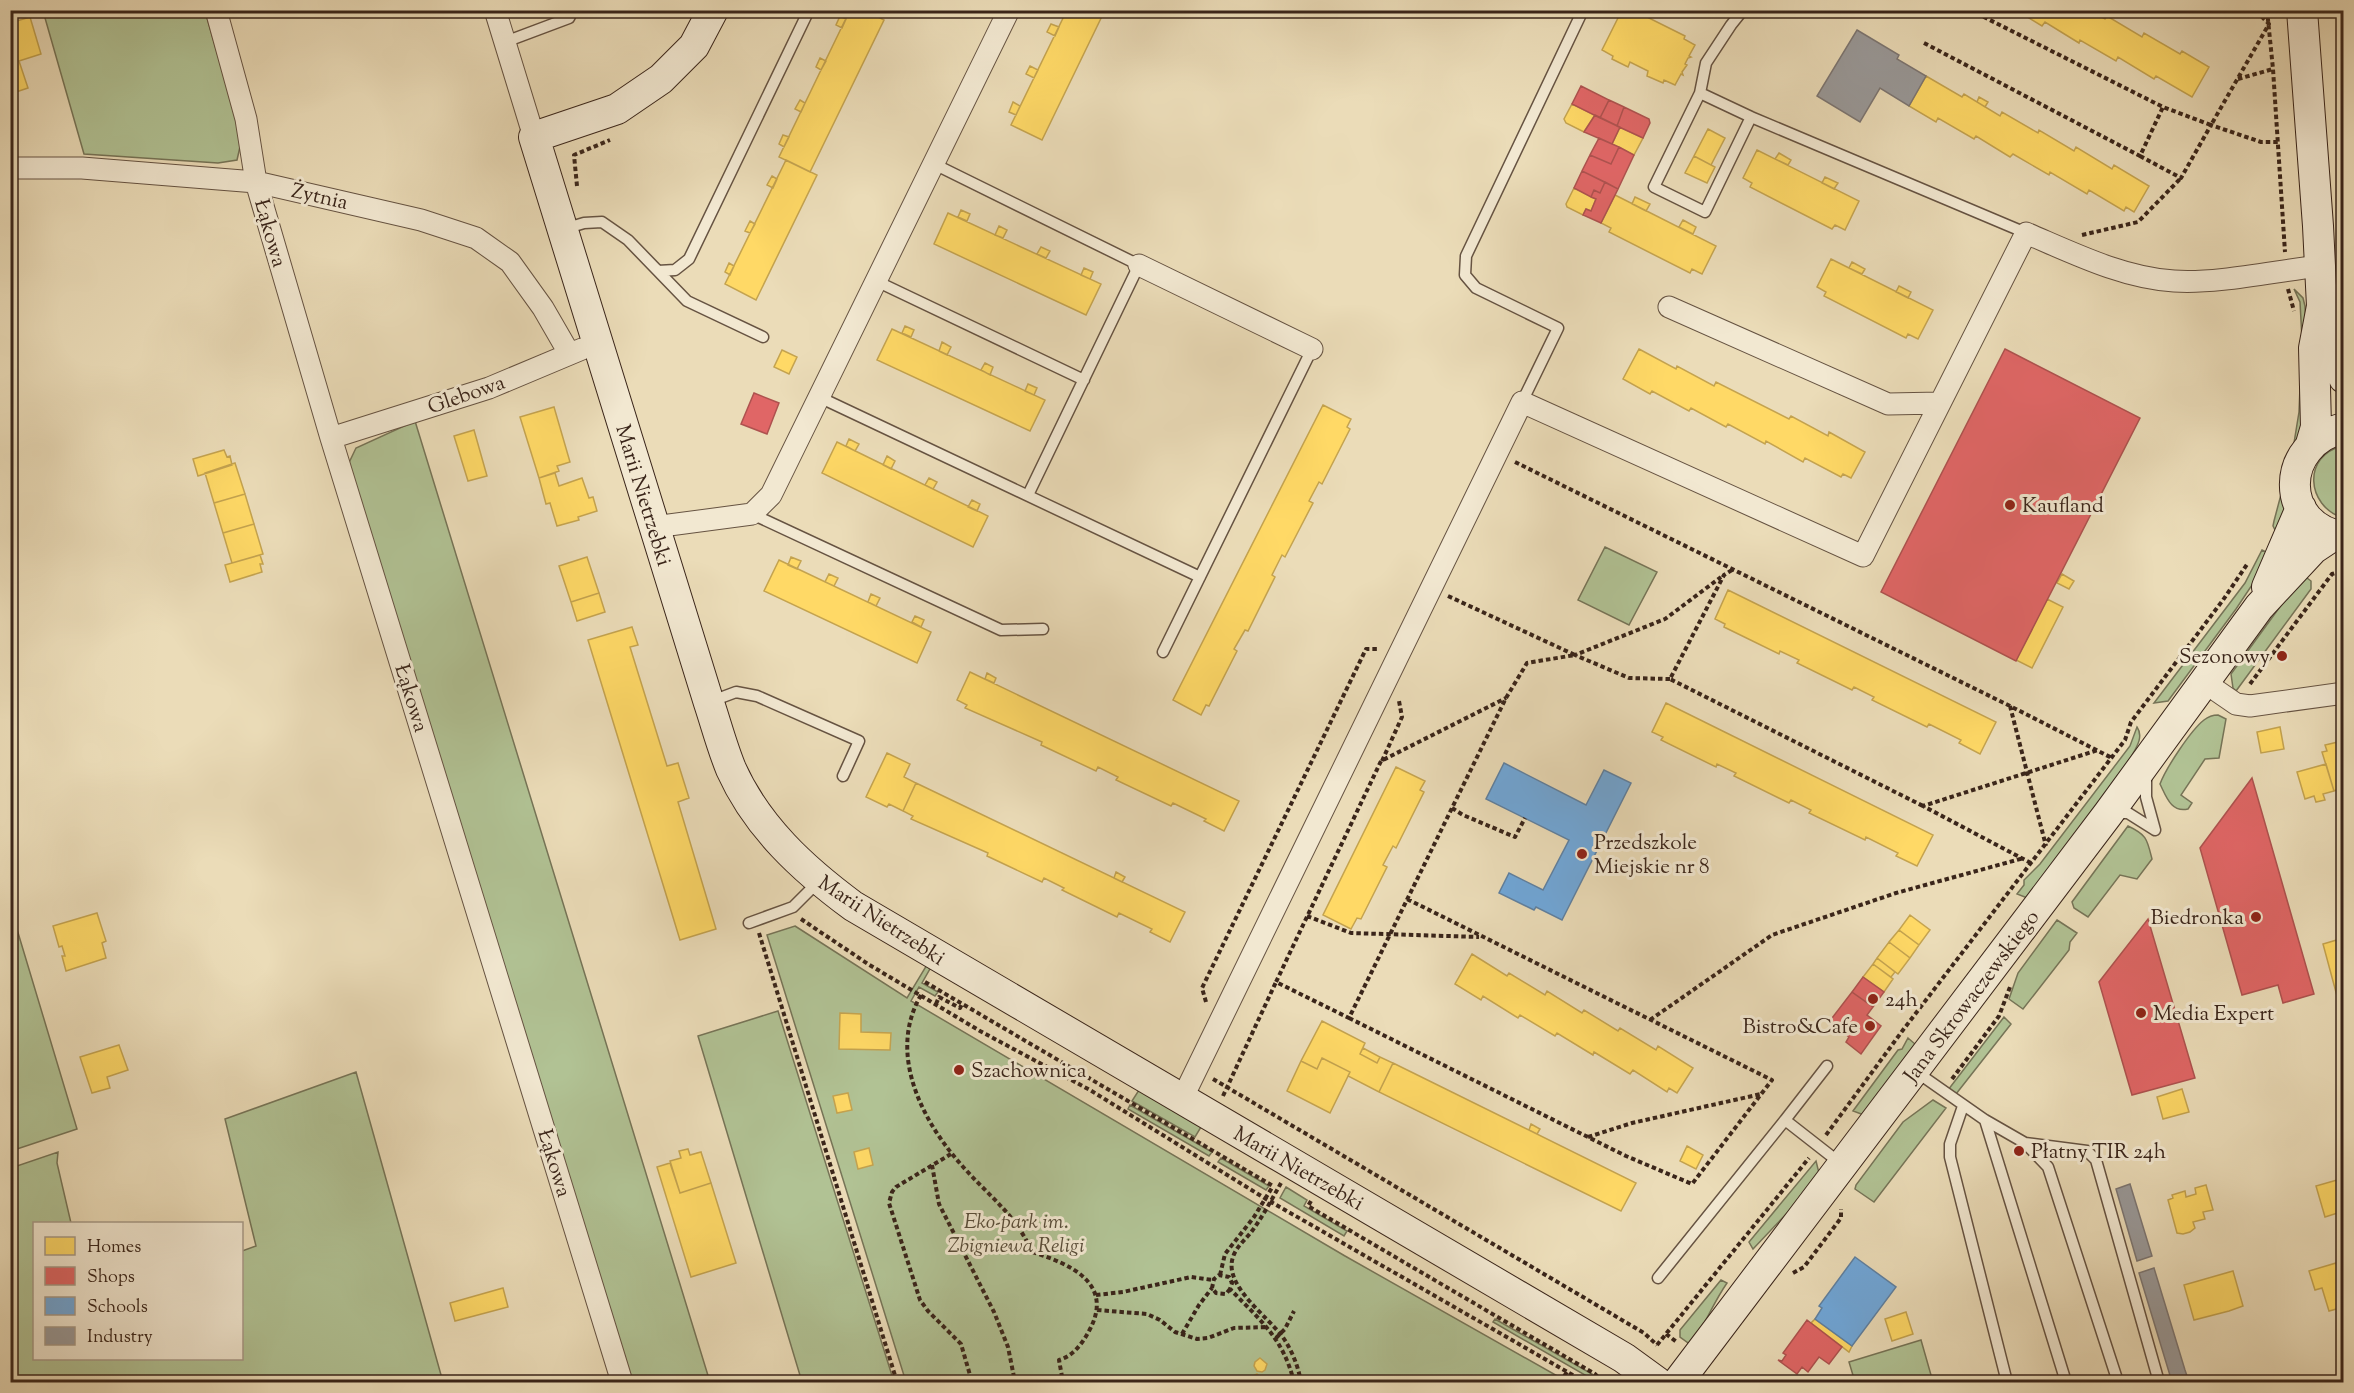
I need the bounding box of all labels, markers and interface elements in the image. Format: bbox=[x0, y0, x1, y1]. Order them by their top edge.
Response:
street label: Żytnia bbox=[288, 177, 351, 219]
street label: Łąkowa bbox=[245, 196, 293, 271]
street label: Glebowa bbox=[424, 369, 510, 423]
street label: Marii Nietrzebki bbox=[606, 421, 678, 570]
place label: Kaufland bbox=[2022, 492, 2104, 522]
marker: Kaufland bbox=[2003, 498, 2017, 512]
place label: Sezonowy bbox=[2179, 643, 2271, 673]
marker: Sezonowy bbox=[2275, 649, 2289, 663]
street label: Łąkowa bbox=[386, 661, 435, 737]
place label: Przedszkole Miejskie nr 8 bbox=[1594, 829, 1710, 883]
marker: Przedszkole Miejskie nr 8 bbox=[1575, 847, 1589, 861]
street label: Marii Nietrzebki bbox=[811, 869, 951, 974]
place label: Biedronka bbox=[2151, 904, 2244, 934]
street label: Jana Skrowaczewskiego bbox=[1897, 905, 2048, 1091]
marker: Biedronka bbox=[2249, 910, 2263, 924]
place label: 24h bbox=[1885, 986, 1918, 1016]
marker: 24h bbox=[1866, 992, 1880, 1006]
place label: Media Expert bbox=[2153, 1000, 2274, 1030]
marker: Media Expert bbox=[2134, 1006, 2148, 1020]
place label: Bistro&Cafe bbox=[1742, 1013, 1858, 1043]
marker: Bistro&Cafe bbox=[1863, 1019, 1877, 1033]
place label: Szachownica bbox=[971, 1057, 1087, 1087]
marker: Szachownica bbox=[952, 1063, 966, 1077]
street label: Marii Nietrzebki bbox=[1227, 1120, 1369, 1219]
street label: Łąkowa bbox=[529, 1126, 578, 1202]
place label: Płatny TIR 24h bbox=[2031, 1138, 2166, 1168]
marker: Płatny TIR 24h bbox=[2012, 1144, 2026, 1158]
park label: Eko-park im. Zbigniewa Religi bbox=[948, 1208, 1084, 1262]
legend bbox=[33, 1222, 243, 1360]
text: Homes bbox=[87, 1235, 141, 1261]
text: Shops bbox=[87, 1265, 135, 1291]
text: Schools bbox=[87, 1295, 148, 1321]
text: Industry bbox=[87, 1325, 153, 1351]

